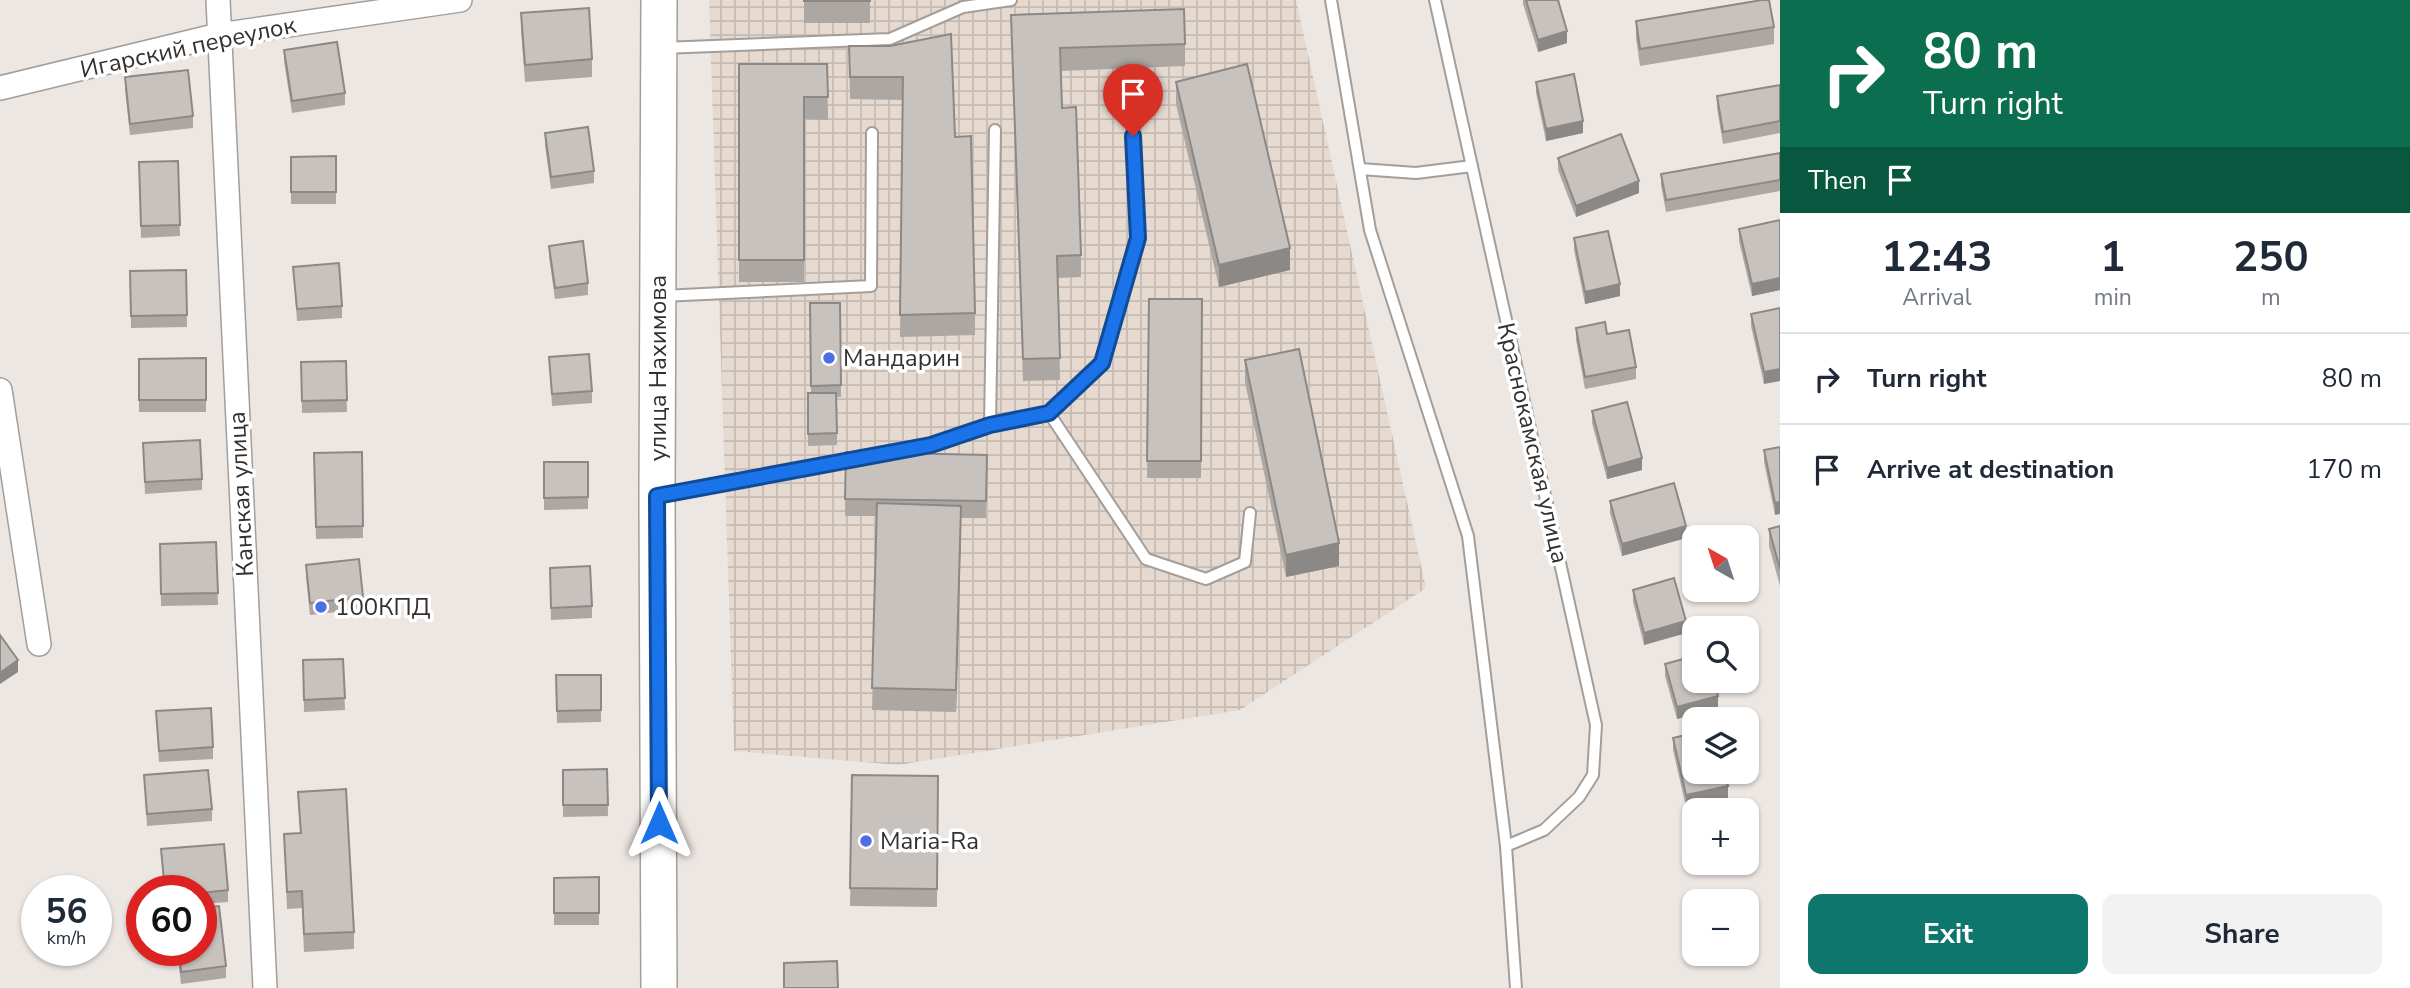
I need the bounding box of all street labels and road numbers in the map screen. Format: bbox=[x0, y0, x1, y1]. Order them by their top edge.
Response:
street label: Игарский переулок bbox=[77, 8, 299, 85]
street label: улица Нахимова bbox=[642, 275, 674, 461]
street label: Краснокамская улица bbox=[1490, 320, 1576, 566]
street label: Канская улица bbox=[221, 411, 261, 577]

